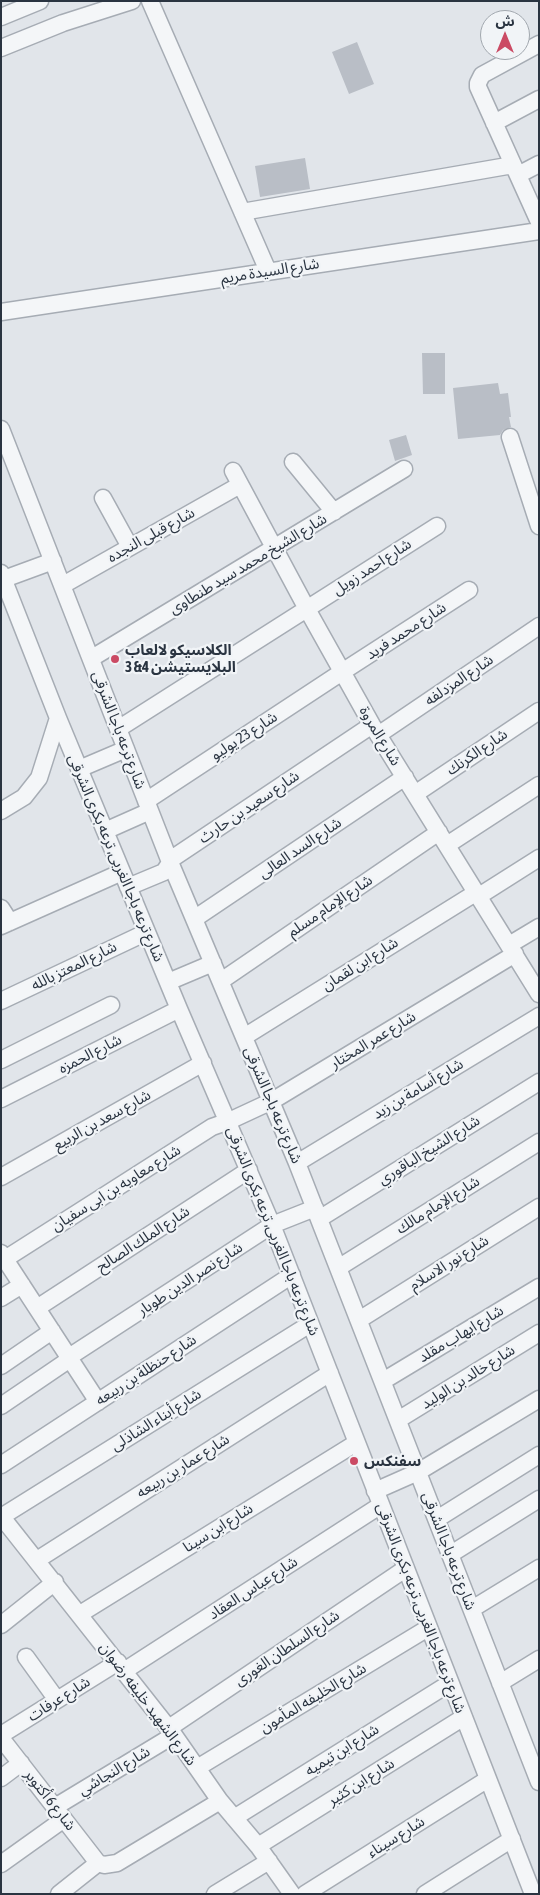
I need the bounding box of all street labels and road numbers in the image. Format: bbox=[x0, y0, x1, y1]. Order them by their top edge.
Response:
street label: شارع السيدة مريم bbox=[219, 254, 321, 288]
street label: شارع قبلى النجده bbox=[104, 504, 198, 566]
street label: شارع الشيخ محمد سيد طنطاوى bbox=[166, 510, 330, 618]
street label: شارع احمد زويل bbox=[329, 535, 415, 599]
street label: شارع محمد فريد bbox=[362, 598, 450, 664]
street label: شارع المزدلفه bbox=[421, 651, 497, 709]
street label: شارع ترعه باجا الشرقى bbox=[88, 668, 150, 792]
street label: شارع المروة bbox=[355, 703, 405, 769]
street label: شارع 23 يوليو bbox=[207, 708, 281, 764]
street label: شارع الكرنك bbox=[443, 725, 511, 779]
street label: شارع ترعه باجا الغربى, ترعه بكرى الشرقى bbox=[64, 751, 168, 965]
street label: شارع سعيد بن حارث bbox=[195, 767, 303, 847]
street label: شارع السد العالى bbox=[255, 814, 345, 882]
street label: شارع الإمام مسلم bbox=[284, 871, 376, 941]
street label: شارع ابن لقمان bbox=[319, 933, 401, 995]
street label: شارع المعتز بالله bbox=[28, 938, 120, 994]
street label: شارع عمر المختار bbox=[327, 1007, 419, 1073]
street label: شارع الحمزه bbox=[55, 1030, 125, 1078]
street label: شارع ترعه باجا الشرقى bbox=[240, 1044, 306, 1166]
street label: شارع أسامة بن زيد bbox=[369, 1055, 467, 1123]
street label: شارع سعد بن الربيع bbox=[50, 1086, 154, 1154]
street label: شارع الشيخ الباقوري bbox=[375, 1111, 483, 1189]
street label: شارع ترعه باجا الغربى, ترعه بكرى الشرقى bbox=[223, 1124, 323, 1338]
street label: شارع معاويه بن ابى سفيان bbox=[48, 1141, 184, 1235]
street label: شارع الإمام مالك bbox=[393, 1172, 483, 1238]
street label: شارع الملك الصالح bbox=[93, 1202, 193, 1276]
street label: شارع نور الاسلام bbox=[406, 1231, 492, 1295]
street label: شارع نصر الدين طوبار bbox=[134, 1238, 246, 1320]
street label: شارع ايهاب مقلد bbox=[415, 1302, 507, 1366]
street label: شارع حنظلة بن ربيعه bbox=[92, 1331, 200, 1409]
street label: شارع خالد بن الوليد bbox=[418, 1341, 518, 1413]
street label: شارع أبناء الشاذلى bbox=[107, 1385, 205, 1455]
street label: شارع عمار بن ربيعه bbox=[133, 1430, 233, 1502]
street label: شارع ترعه باجا الشرقى bbox=[418, 1489, 480, 1613]
street label: شارع ابن سينا bbox=[180, 1499, 256, 1557]
street label: شارع ترعه باجا الغربى, ترعه بكرى الشرقى bbox=[372, 1500, 470, 1716]
street label: شارع عباس العقاد bbox=[205, 1552, 301, 1624]
street label: شارع السلطان الغورى bbox=[231, 1606, 343, 1690]
street label: شارع الشهيد خليفه رضوان bbox=[96, 1639, 200, 1769]
street label: شارع الخليفه المأمون bbox=[257, 1659, 369, 1737]
street label: شارع عرفات bbox=[24, 1673, 94, 1725]
street label: شارع ابن تيميه bbox=[302, 1720, 382, 1780]
street label: شارع النجاشي bbox=[75, 1743, 153, 1799]
street label: شارع ابن كثير bbox=[324, 1754, 398, 1810]
street label: شارع 6 أكتوبر bbox=[21, 1766, 79, 1834]
street label: شارع سيناء bbox=[364, 1812, 428, 1862]

